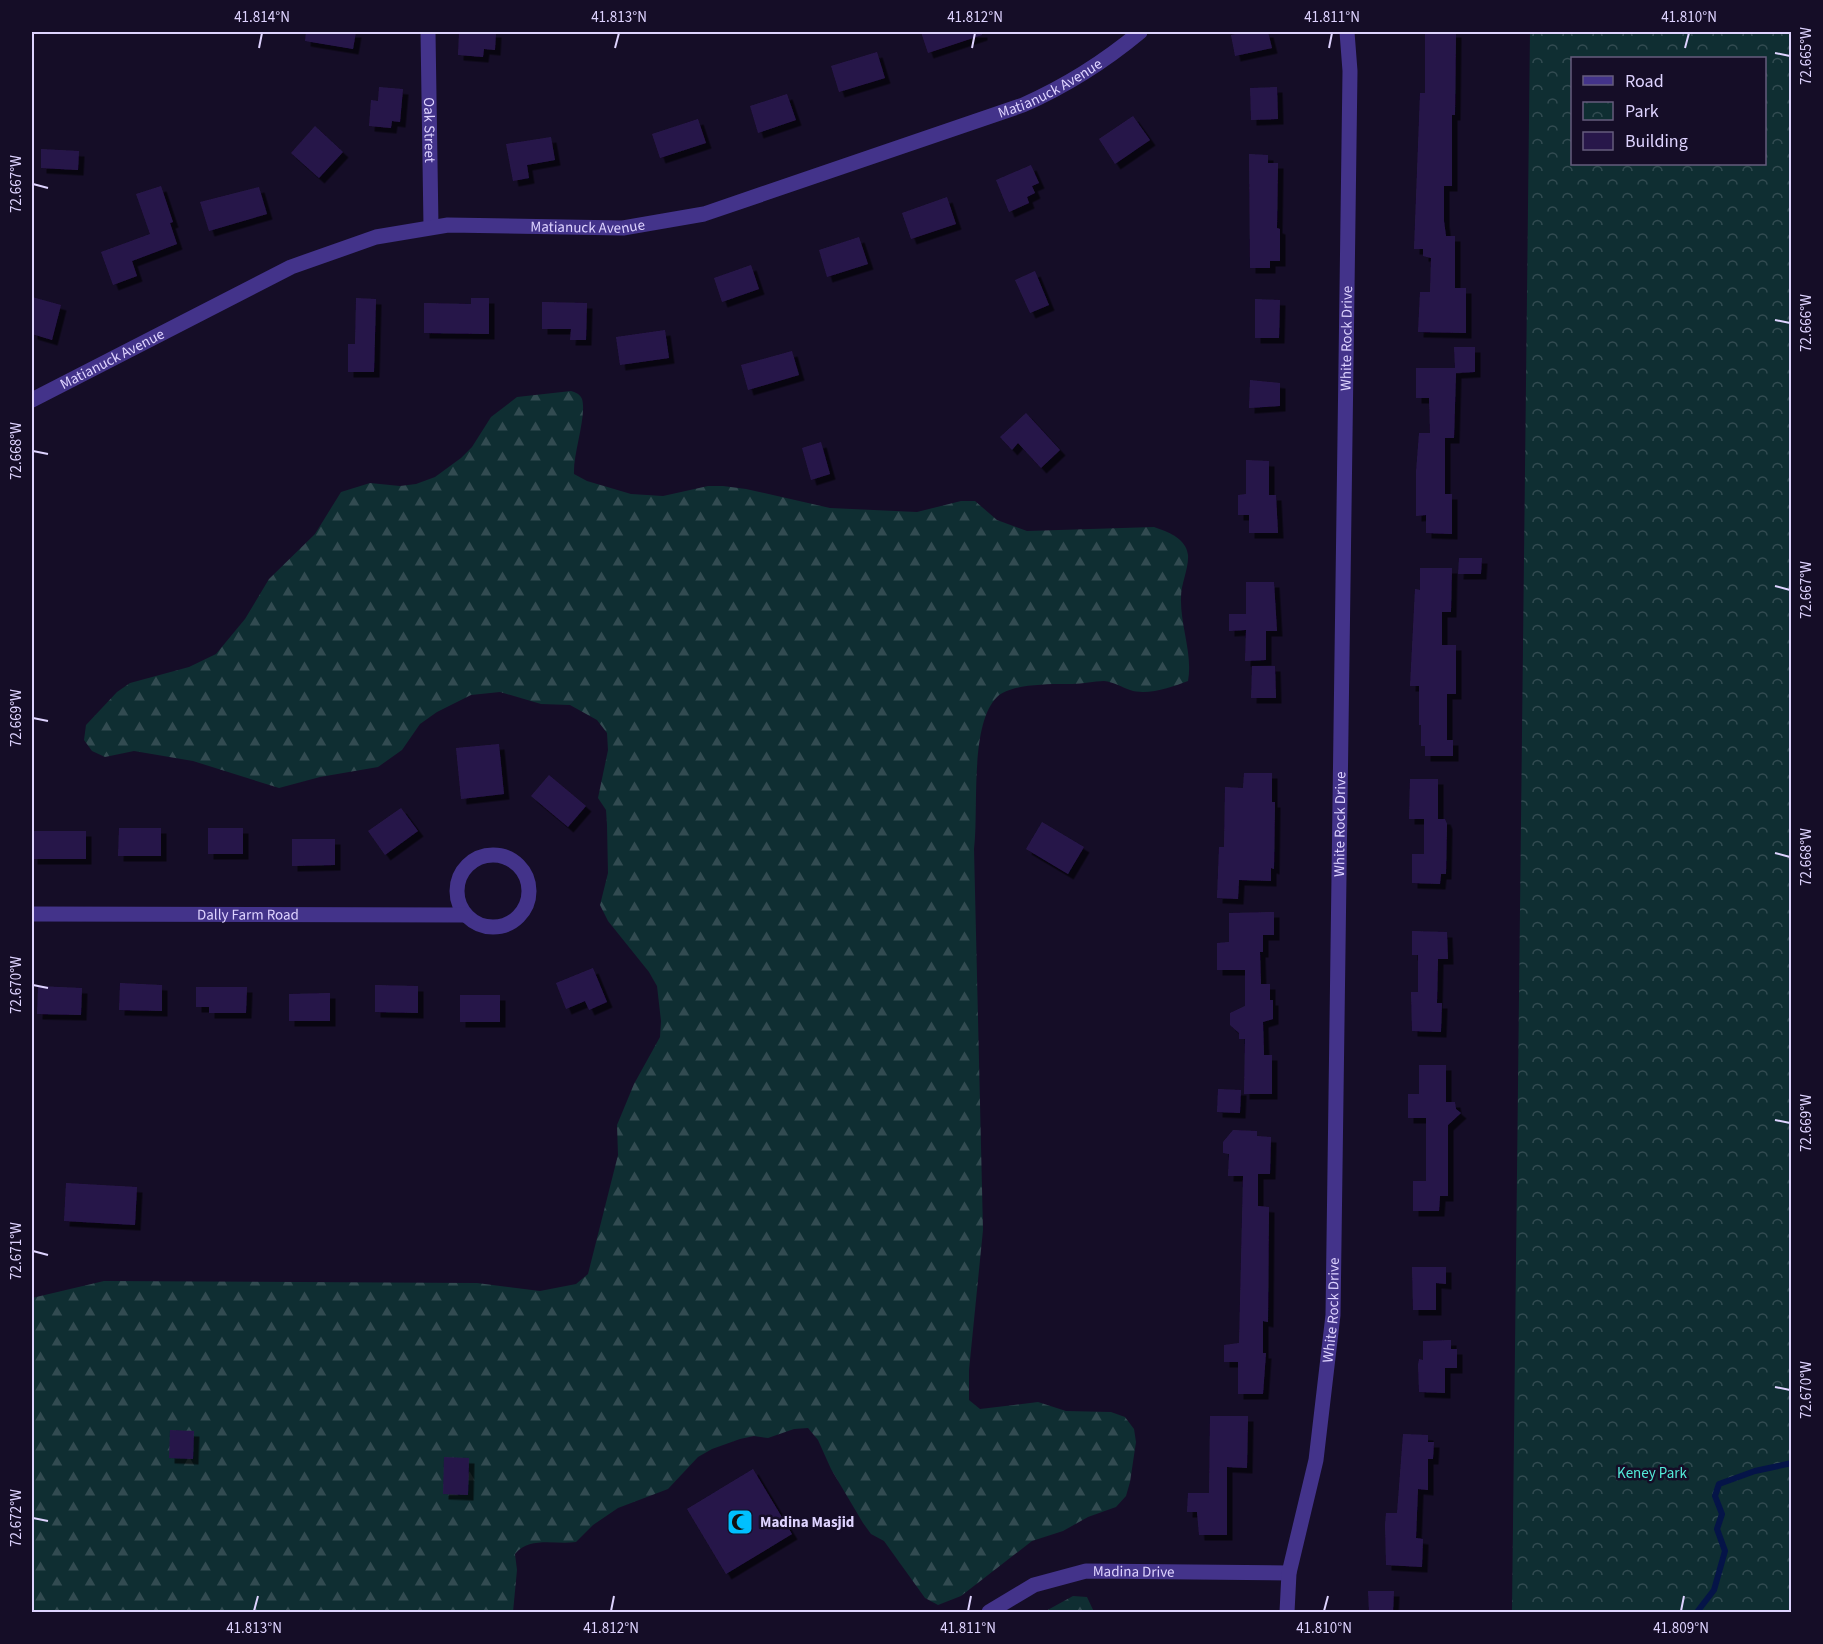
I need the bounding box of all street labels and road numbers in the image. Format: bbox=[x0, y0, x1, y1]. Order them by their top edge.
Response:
street label: Matianuck Avenue bbox=[995, 53, 1106, 123]
street label: Oak Street bbox=[419, 97, 441, 163]
street label: Matianuck Avenue bbox=[530, 214, 646, 239]
street label: White Rock Drive bbox=[1335, 285, 1358, 391]
street label: Matianuck Avenue bbox=[56, 323, 168, 394]
street label: White Rock Drive bbox=[1328, 771, 1351, 877]
street label: Dally Farm Road bbox=[197, 904, 299, 925]
street label: White Rock Drive bbox=[1317, 1257, 1344, 1364]
street label: Madina Drive bbox=[1093, 1561, 1175, 1582]

